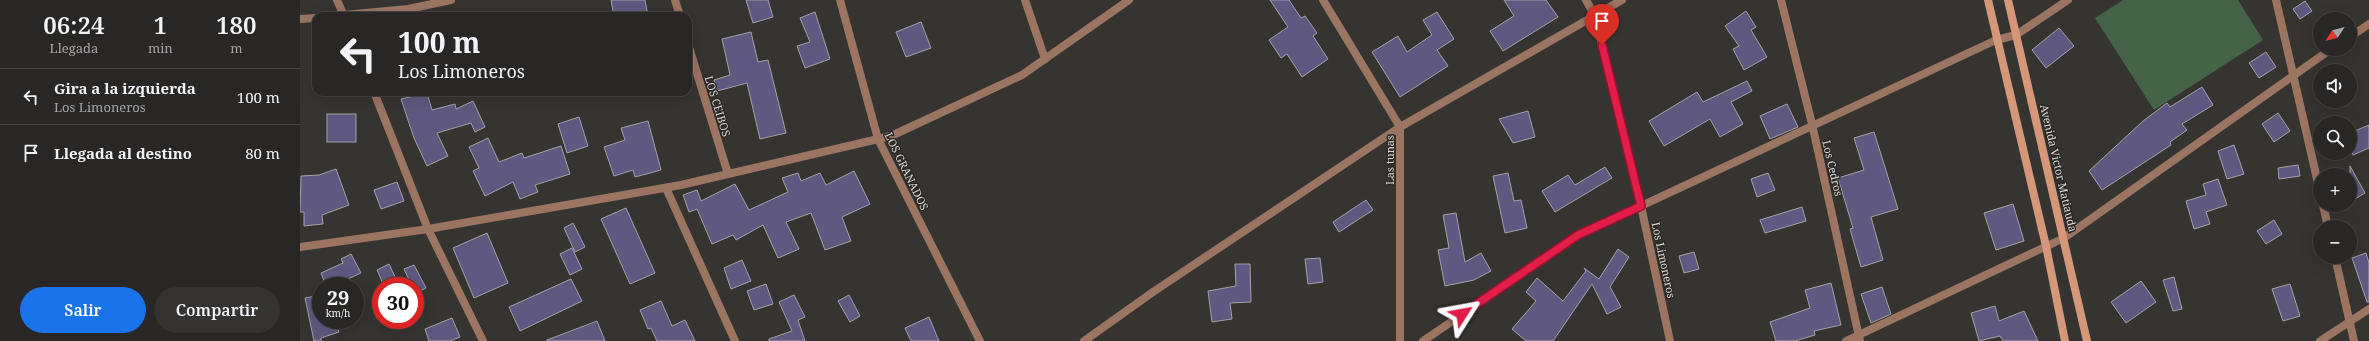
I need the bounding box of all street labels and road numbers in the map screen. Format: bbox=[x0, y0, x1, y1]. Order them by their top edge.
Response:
street label: LOS CEIBOS bbox=[702, 74, 734, 138]
street label: Avenida Victor Matiauda bbox=[2037, 103, 2081, 233]
street label: LOS GRANADOS bbox=[882, 130, 932, 212]
street label: Las tunas bbox=[1382, 135, 1397, 185]
street label: Los Cedros bbox=[1819, 139, 1847, 197]
street label: Los Limoneros bbox=[1649, 220, 1679, 300]

